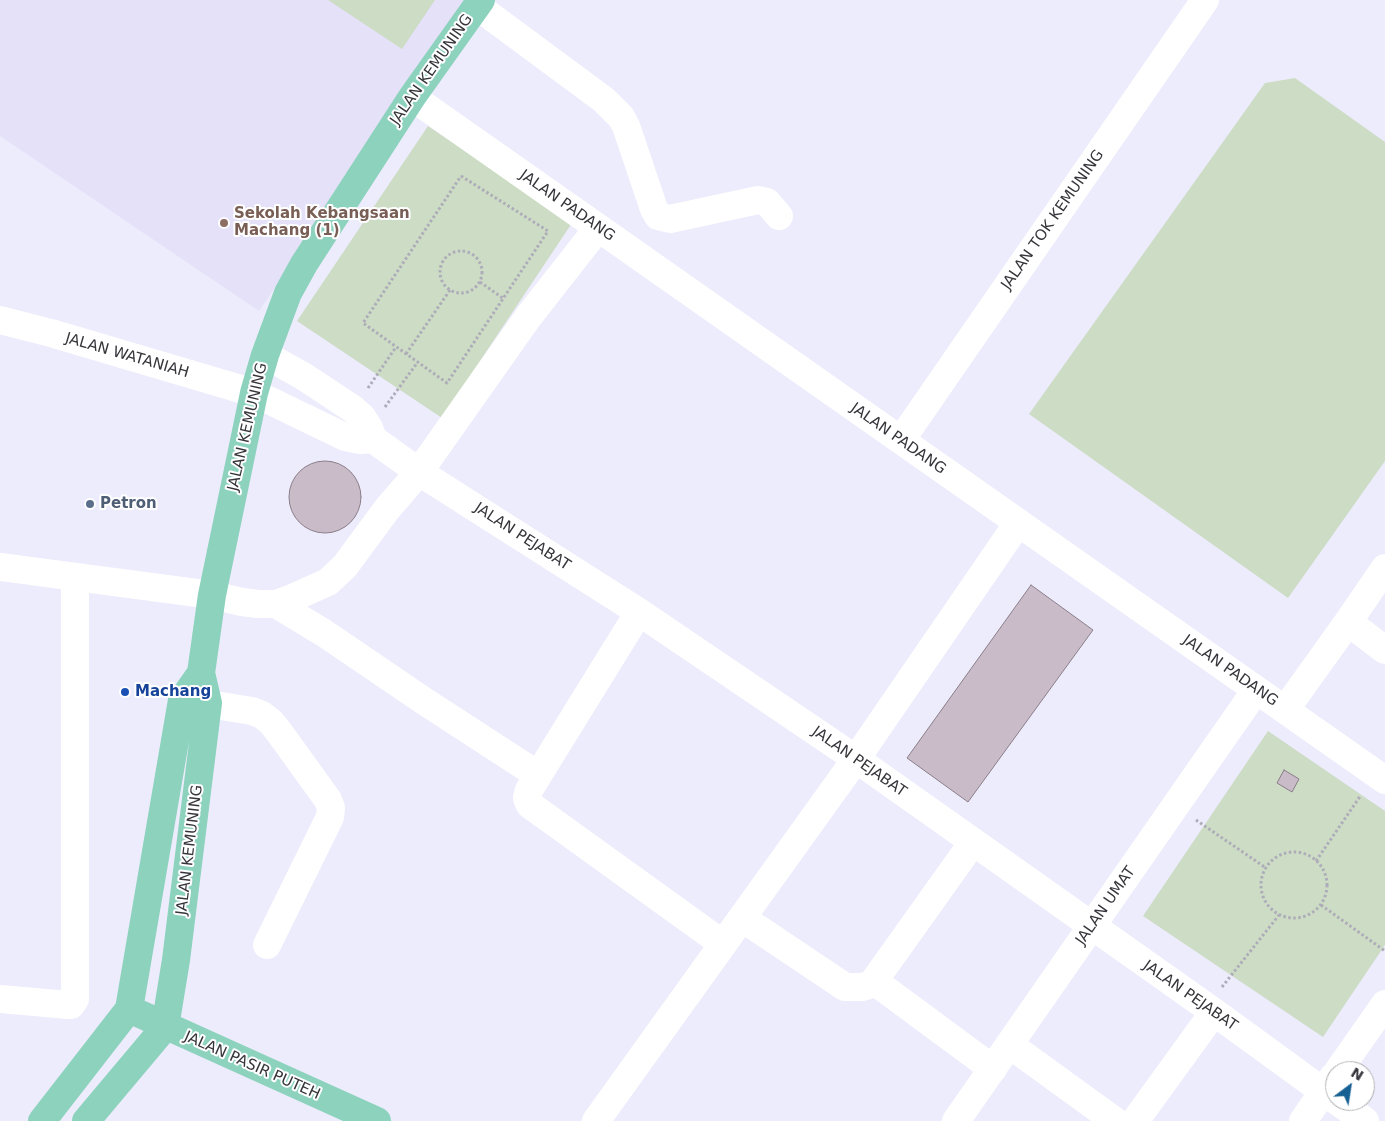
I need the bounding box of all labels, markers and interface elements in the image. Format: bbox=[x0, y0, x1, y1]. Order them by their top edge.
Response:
street label: JALAN KEMUNING bbox=[387, 11, 477, 129]
street label: JALAN TOK KEMUNING bbox=[998, 147, 1108, 293]
street label: JALAN PADANG bbox=[516, 166, 618, 246]
place label: Sekolah Kebangsaan Machang (1) bbox=[234, 205, 410, 240]
marker: Sekolah Kebangsaan Machang (1) bbox=[218, 217, 230, 229]
street label: JALAN WATANIAH bbox=[63, 330, 191, 382]
street label: JALAN KEMUNING bbox=[224, 361, 272, 493]
street label: JALAN PADANG bbox=[847, 399, 949, 479]
place label: Petron bbox=[100, 495, 157, 513]
marker: Petron bbox=[84, 498, 96, 510]
street label: JALAN PEJABAT bbox=[471, 499, 573, 575]
street label: JALAN PADANG bbox=[1179, 631, 1281, 711]
place label: Machang bbox=[135, 683, 211, 701]
marker: Machang bbox=[119, 686, 131, 698]
street label: JALAN PEJABAT bbox=[808, 723, 910, 801]
street label: JALAN KEMUNING bbox=[173, 784, 207, 916]
street label: JALAN UMAT bbox=[1072, 863, 1140, 949]
street label: JALAN PEJABAT bbox=[1139, 957, 1241, 1035]
street label: JALAN PASIR PUTEH bbox=[181, 1028, 323, 1104]
north arrow bbox=[1325, 1061, 1375, 1111]
text: N bbox=[1348, 1064, 1366, 1084]

